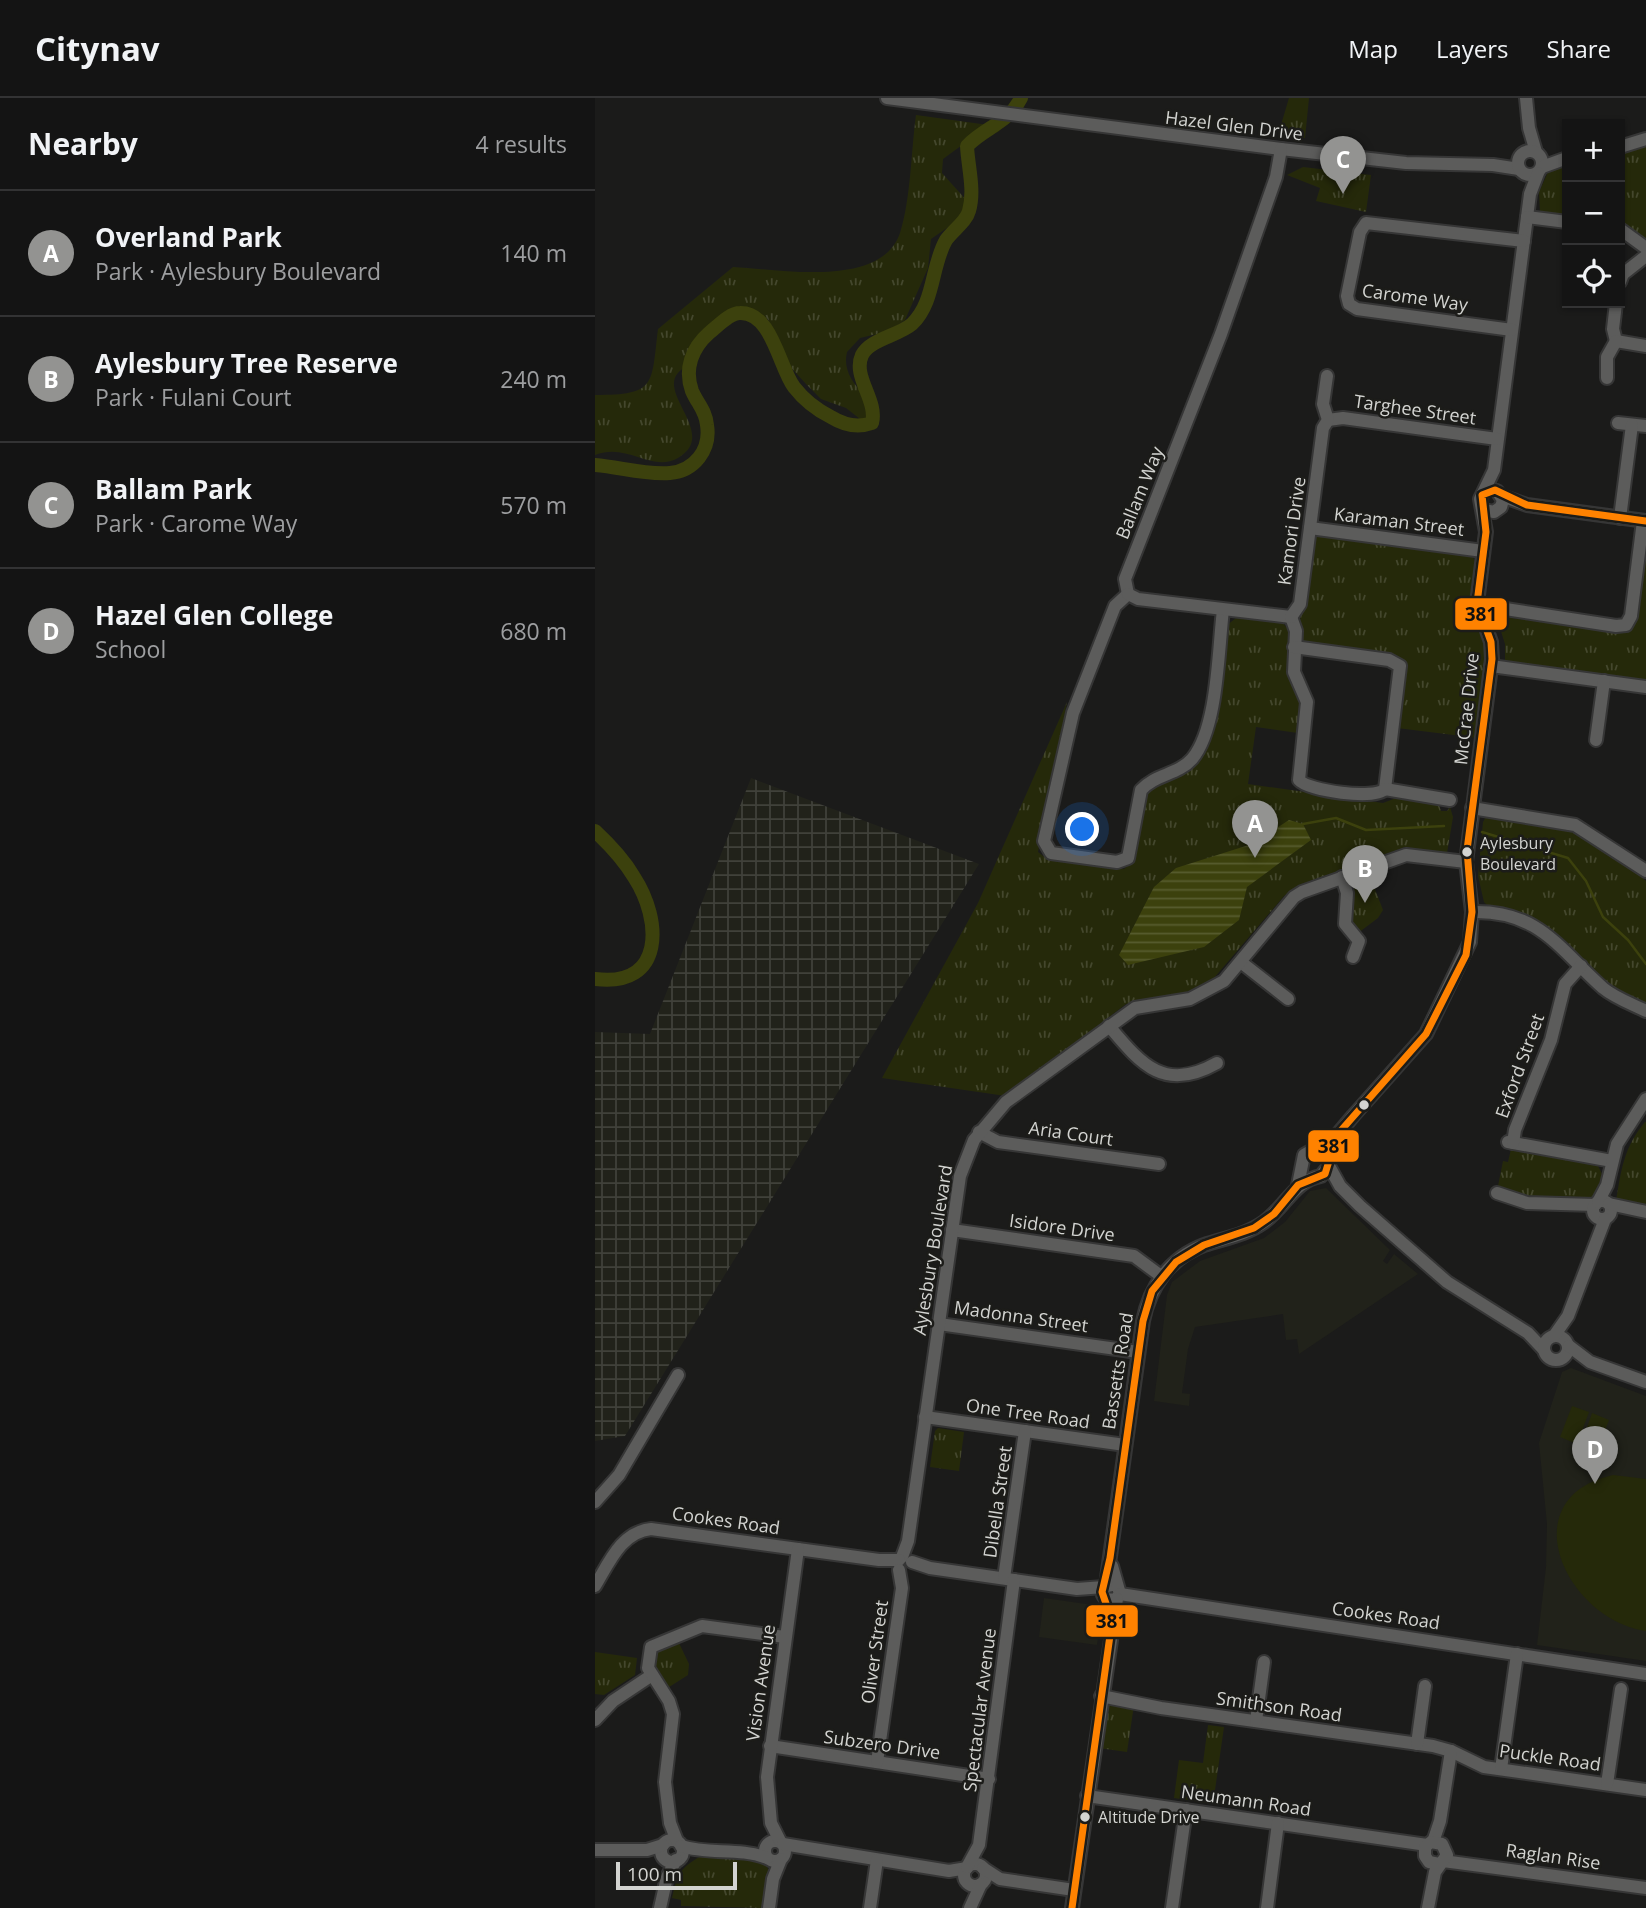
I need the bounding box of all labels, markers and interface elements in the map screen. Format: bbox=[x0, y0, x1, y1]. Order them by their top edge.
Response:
text: Citynav bbox=[35, 26, 160, 71]
text: Map bbox=[1348, 32, 1398, 65]
text: Layers bbox=[1436, 32, 1509, 65]
text: Share bbox=[1547, 32, 1611, 65]
street label: Hazel Glen Drive bbox=[1164, 105, 1304, 145]
map controls bbox=[1562, 119, 1625, 308]
button: + bbox=[1562, 119, 1625, 182]
text: Nearby bbox=[28, 123, 138, 164]
text: 4 results bbox=[476, 128, 567, 160]
pin: C bbox=[1320, 136, 1366, 194]
button: − bbox=[1562, 182, 1625, 245]
text: Overland Park bbox=[95, 219, 282, 255]
text: A bbox=[43, 237, 59, 269]
text: 140 m bbox=[500, 237, 567, 269]
button: locate bbox=[1562, 245, 1625, 308]
text: Park · Aylesbury Boulevard bbox=[95, 255, 381, 287]
street label: Carome Way bbox=[1361, 278, 1471, 316]
text: Aylesbury Tree Reserve bbox=[95, 345, 398, 381]
text: B bbox=[43, 363, 59, 395]
text: 240 m bbox=[500, 363, 567, 395]
text: Park · Fulani Court bbox=[95, 381, 292, 413]
street label: Targhee Street bbox=[1352, 389, 1478, 429]
street label: Ballam Way bbox=[1110, 442, 1169, 542]
text: Ballam Park bbox=[95, 471, 252, 507]
street label: Kamori Drive bbox=[1272, 475, 1310, 587]
text: C bbox=[44, 489, 58, 521]
text: 570 m bbox=[500, 489, 567, 521]
street label: Karaman Street bbox=[1333, 501, 1466, 541]
text: Park · Carome Way bbox=[95, 507, 297, 539]
text: Hazel Glen College bbox=[95, 597, 333, 633]
line badge: 381 bbox=[1454, 597, 1508, 631]
text: 381 bbox=[1465, 601, 1497, 627]
text: D bbox=[42, 615, 60, 647]
text: 680 m bbox=[500, 615, 567, 647]
text: School bbox=[95, 633, 166, 665]
street label: McCrae Drive bbox=[1448, 652, 1484, 766]
pin: A bbox=[1232, 800, 1278, 858]
your location bbox=[1065, 812, 1099, 846]
place label: Aylesbury Boulevard bbox=[1480, 832, 1556, 875]
pin: B bbox=[1342, 845, 1388, 903]
marker: Aylesbury Boulevard bbox=[1460, 845, 1474, 859]
street label: Exford Street bbox=[1489, 1010, 1549, 1121]
unlabelled marker bbox=[1357, 1098, 1371, 1112]
street label: Aria Court bbox=[1027, 1115, 1115, 1151]
line badge: 381 bbox=[1307, 1129, 1360, 1163]
text: 381 bbox=[1318, 1133, 1350, 1159]
street label: Aylesbury Boulevard bbox=[907, 1163, 957, 1337]
street label: Isidore Drive bbox=[1008, 1208, 1116, 1246]
street label: Madonna Street bbox=[953, 1295, 1090, 1337]
street label: Bassetts Road bbox=[1096, 1311, 1138, 1431]
street label: One Tree Road bbox=[965, 1392, 1092, 1434]
pin: D bbox=[1572, 1426, 1618, 1484]
street label: Dibella Street bbox=[977, 1444, 1017, 1559]
street label: Cookes Road bbox=[671, 1501, 782, 1539]
street label: Cookes Road bbox=[1331, 1596, 1442, 1634]
street label: Oliver Street bbox=[855, 1598, 893, 1705]
line badge: 381 bbox=[1085, 1604, 1139, 1638]
text: 381 bbox=[1096, 1608, 1128, 1634]
street label: Vision Avenue bbox=[740, 1623, 780, 1743]
street label: Spectacular Avenue bbox=[957, 1627, 1001, 1793]
street label: Smithson Road bbox=[1215, 1685, 1343, 1727]
street label: Subzero Drive bbox=[822, 1724, 942, 1764]
street label: Puckle Road bbox=[1498, 1738, 1602, 1776]
street label: Neumann Road bbox=[1180, 1779, 1313, 1821]
place label: Altitude Drive bbox=[1098, 1806, 1200, 1828]
marker: Altitude Drive bbox=[1078, 1810, 1092, 1824]
street label: Raglan Rise bbox=[1504, 1837, 1602, 1875]
scale bar bbox=[616, 1859, 737, 1891]
text: 100 m bbox=[627, 1861, 682, 1887]

